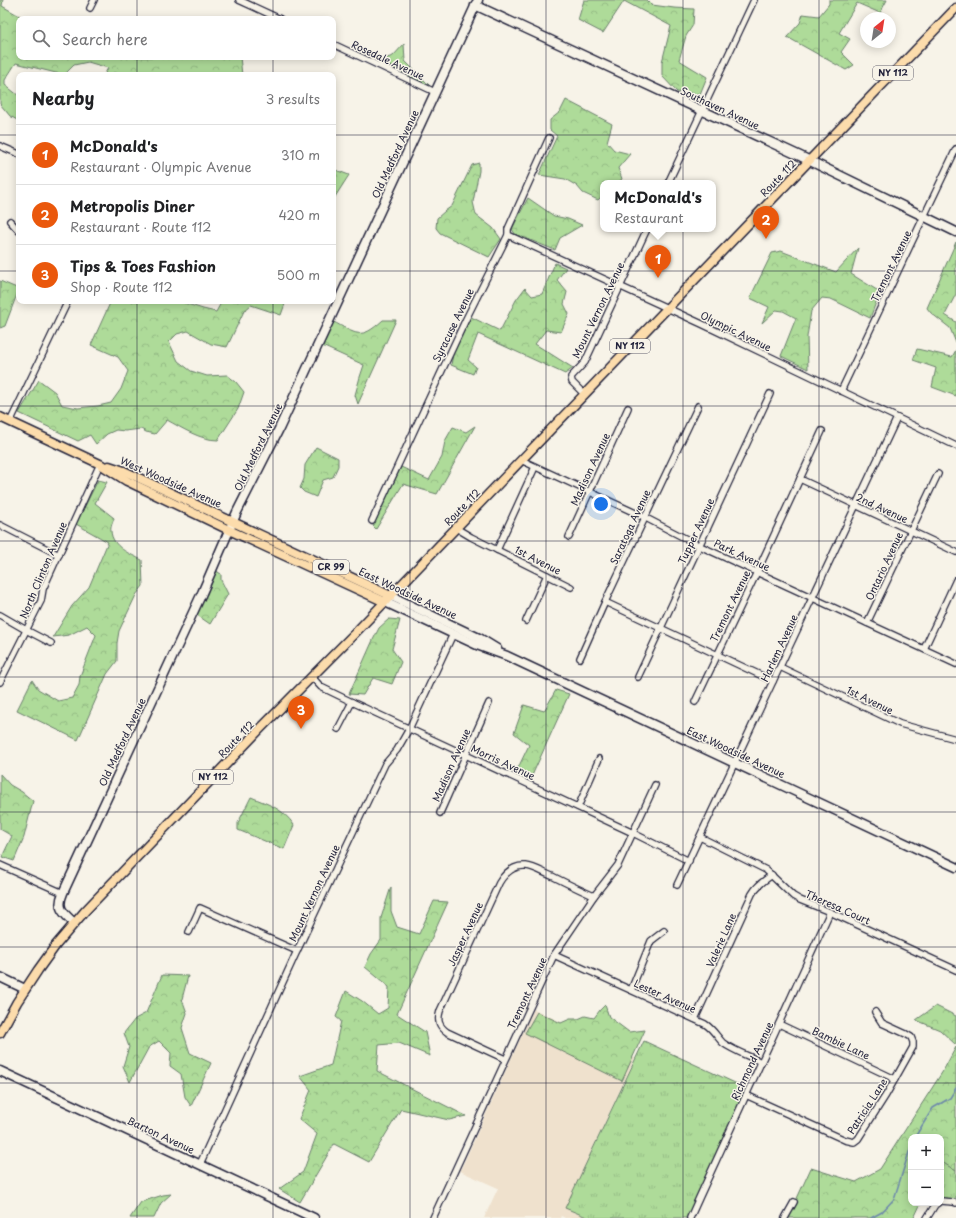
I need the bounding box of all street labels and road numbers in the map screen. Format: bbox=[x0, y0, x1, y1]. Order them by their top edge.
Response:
street label: Rosedale Avenue bbox=[349, 36, 428, 83]
road number: NY 112 bbox=[873, 66, 913, 80]
street label: Southaven Avenue bbox=[678, 83, 763, 133]
street label: Old Medford Avenue bbox=[367, 106, 422, 201]
street label: Route 112 bbox=[756, 156, 799, 199]
street label: Tremont Avenue bbox=[867, 227, 915, 304]
street label: Mount Vernon Avenue bbox=[568, 259, 628, 361]
street label: Syracuse Avenue bbox=[428, 285, 478, 365]
street label: Olympic Avenue bbox=[698, 307, 775, 355]
road number: NY 112 bbox=[610, 339, 650, 353]
street label: Old Medford Avenue bbox=[230, 400, 286, 493]
street label: Madison Avenue bbox=[566, 429, 613, 508]
street label: West Woodside Avenue bbox=[118, 452, 225, 511]
street label: Route 112 bbox=[440, 485, 483, 528]
street label: Saratoga Avenue bbox=[606, 486, 654, 567]
street label: 2nd Avenue bbox=[854, 489, 911, 526]
street label: Tupper Avenue bbox=[674, 495, 718, 566]
street label: North Clinton Avenue bbox=[15, 518, 70, 621]
street label: Ontario Avenue bbox=[861, 529, 906, 602]
street label: Park Avenue bbox=[712, 535, 773, 574]
street label: 1st Avenue bbox=[512, 541, 565, 578]
road number: CR 99 bbox=[313, 560, 349, 574]
street label: East Woodside Avenue bbox=[357, 563, 460, 622]
street label: Tremont Avenue bbox=[706, 567, 754, 644]
street label: Harlem Avenue bbox=[756, 611, 801, 684]
street label: 1st Avenue bbox=[844, 682, 897, 718]
street label: Old Medford Avenue bbox=[94, 694, 149, 789]
street label: Route 112 bbox=[214, 717, 257, 760]
street label: East Woodside Avenue bbox=[685, 722, 788, 781]
street label: Madison Avenue bbox=[428, 725, 474, 804]
street label: Morris Avenue bbox=[469, 740, 538, 783]
road number: NY 112 bbox=[193, 770, 233, 784]
street label: Mount Vernon Avenue bbox=[284, 841, 343, 944]
street label: Theresa Court bbox=[803, 886, 873, 928]
street label: Jasper Avenue bbox=[443, 899, 486, 968]
street label: Valerie Lane bbox=[702, 910, 739, 969]
street label: Tremont Avenue bbox=[503, 954, 550, 1031]
street label: Lester Avenue bbox=[632, 975, 699, 1016]
street label: Richmond Avenue bbox=[727, 1019, 777, 1103]
street label: Bambie Lane bbox=[810, 1023, 873, 1063]
street label: Patricia Lane bbox=[843, 1075, 890, 1137]
street label: Barton Avenue bbox=[125, 1112, 198, 1157]

